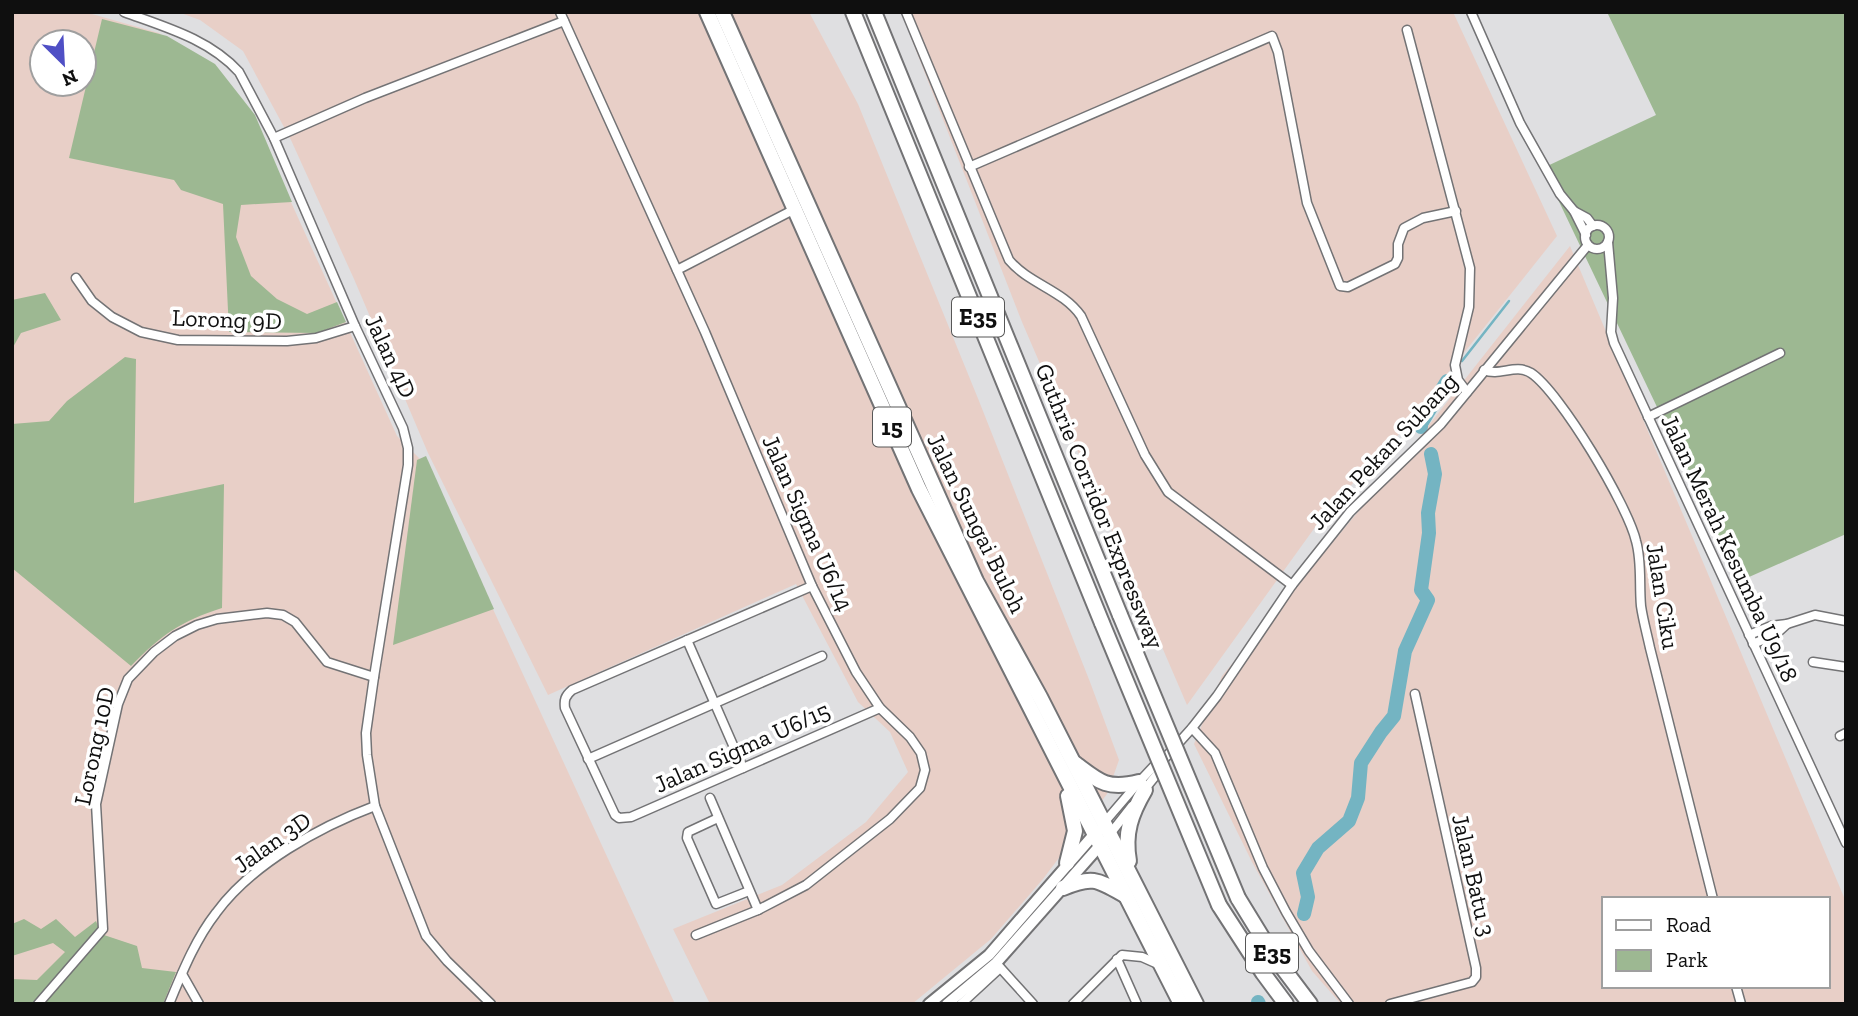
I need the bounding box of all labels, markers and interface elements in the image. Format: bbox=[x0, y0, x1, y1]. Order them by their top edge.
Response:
north arrow bbox=[28, 28, 98, 98]
text: N bbox=[58, 65, 81, 92]
road number: E35 bbox=[952, 298, 1004, 336]
street label: Lorong 9D bbox=[172, 303, 282, 335]
street label: Jalan 4D bbox=[359, 310, 423, 402]
street label: Guthrie Corridor Expressway bbox=[1029, 359, 1171, 654]
street label: Jalan Pekan Subang bbox=[1303, 366, 1463, 536]
road number: 15 bbox=[873, 408, 911, 446]
street label: Jalan Merah Kesumba U9/18 bbox=[1655, 410, 1805, 686]
street label: Jalan Sungai Buloh bbox=[921, 429, 1033, 618]
street label: Jalan Sigma U6/14 bbox=[756, 430, 860, 616]
street label: Jalan Ciku bbox=[1640, 541, 1686, 652]
street label: Lorong 10D bbox=[67, 684, 121, 808]
street label: Jalan Sigma U6/15 bbox=[650, 695, 834, 799]
street label: Jalan 3D bbox=[228, 805, 316, 879]
street label: Jalan Batu 3 bbox=[1446, 811, 1502, 939]
legend bbox=[1602, 897, 1830, 988]
text: Road bbox=[1666, 912, 1712, 937]
road number: E35 bbox=[1246, 934, 1298, 972]
text: Park bbox=[1666, 947, 1708, 972]

